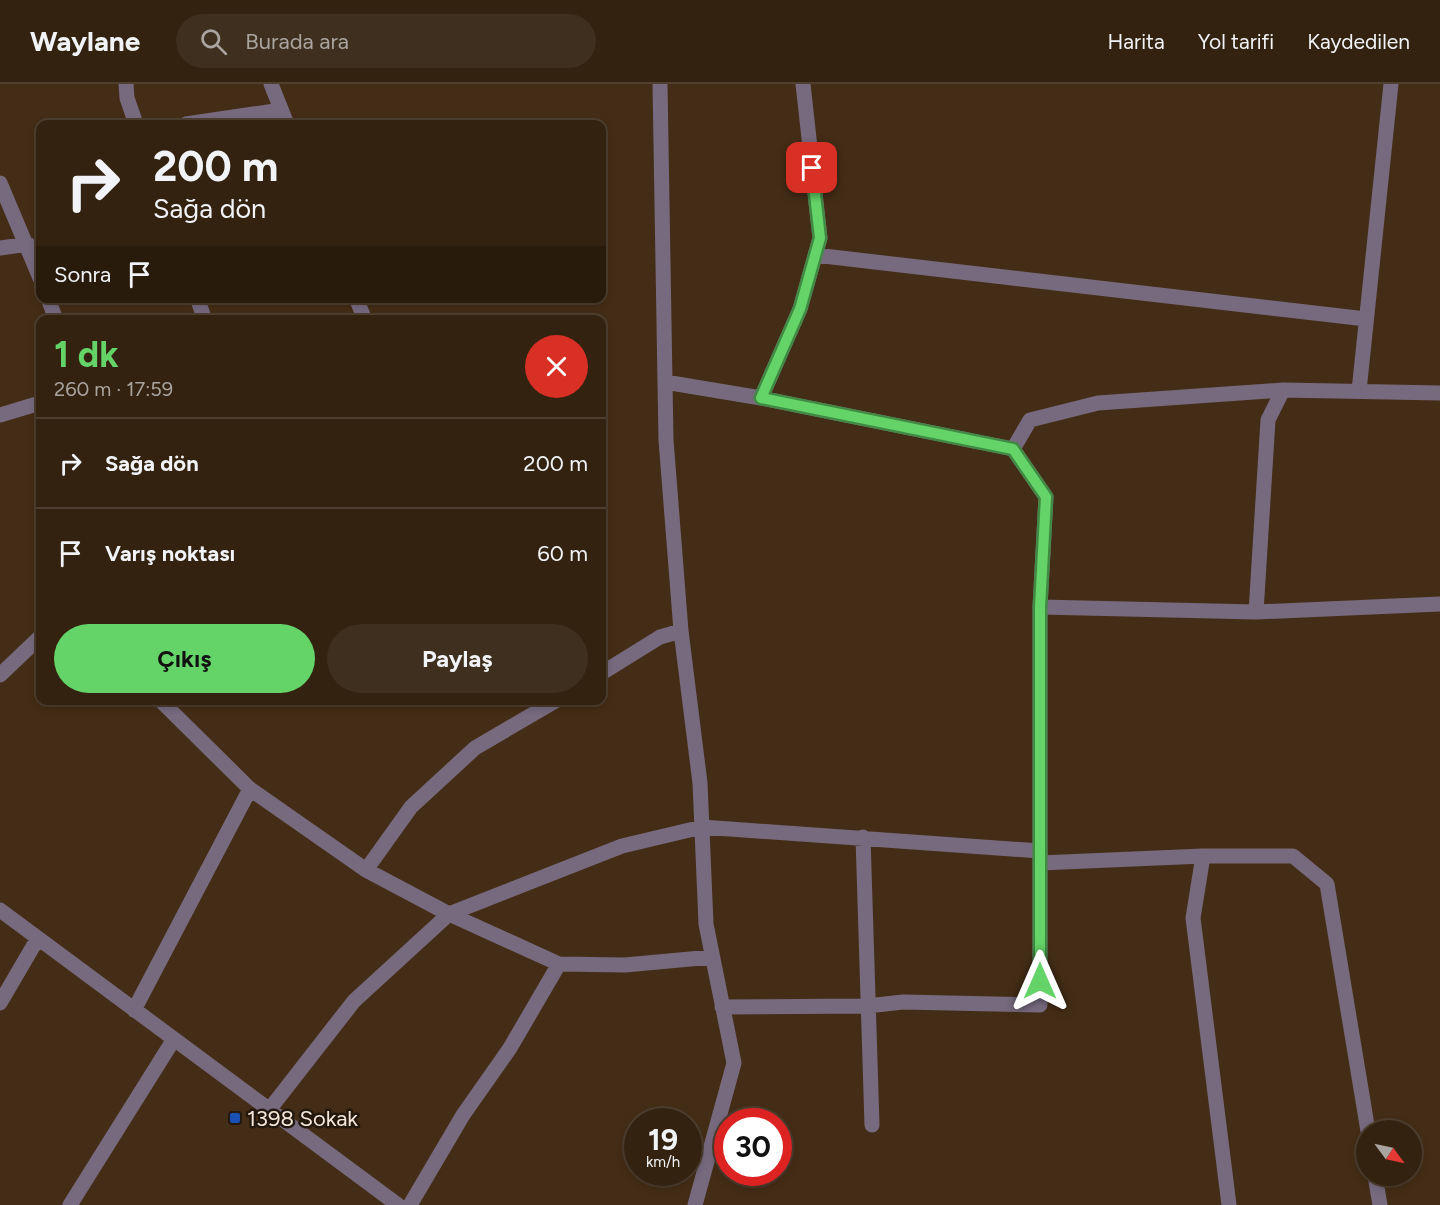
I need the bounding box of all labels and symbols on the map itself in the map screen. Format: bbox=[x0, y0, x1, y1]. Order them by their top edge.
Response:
pin bbox=[786, 142, 837, 193]
position arrow bbox=[1008, 949, 1072, 1013]
place label: 1398 Sokak bbox=[247, 1105, 358, 1132]
speed limit sign: 30 bbox=[714, 1108, 792, 1186]
marker: 1398 Sokak bbox=[228, 1111, 242, 1125]
north arrow bbox=[1356, 1120, 1422, 1186]

